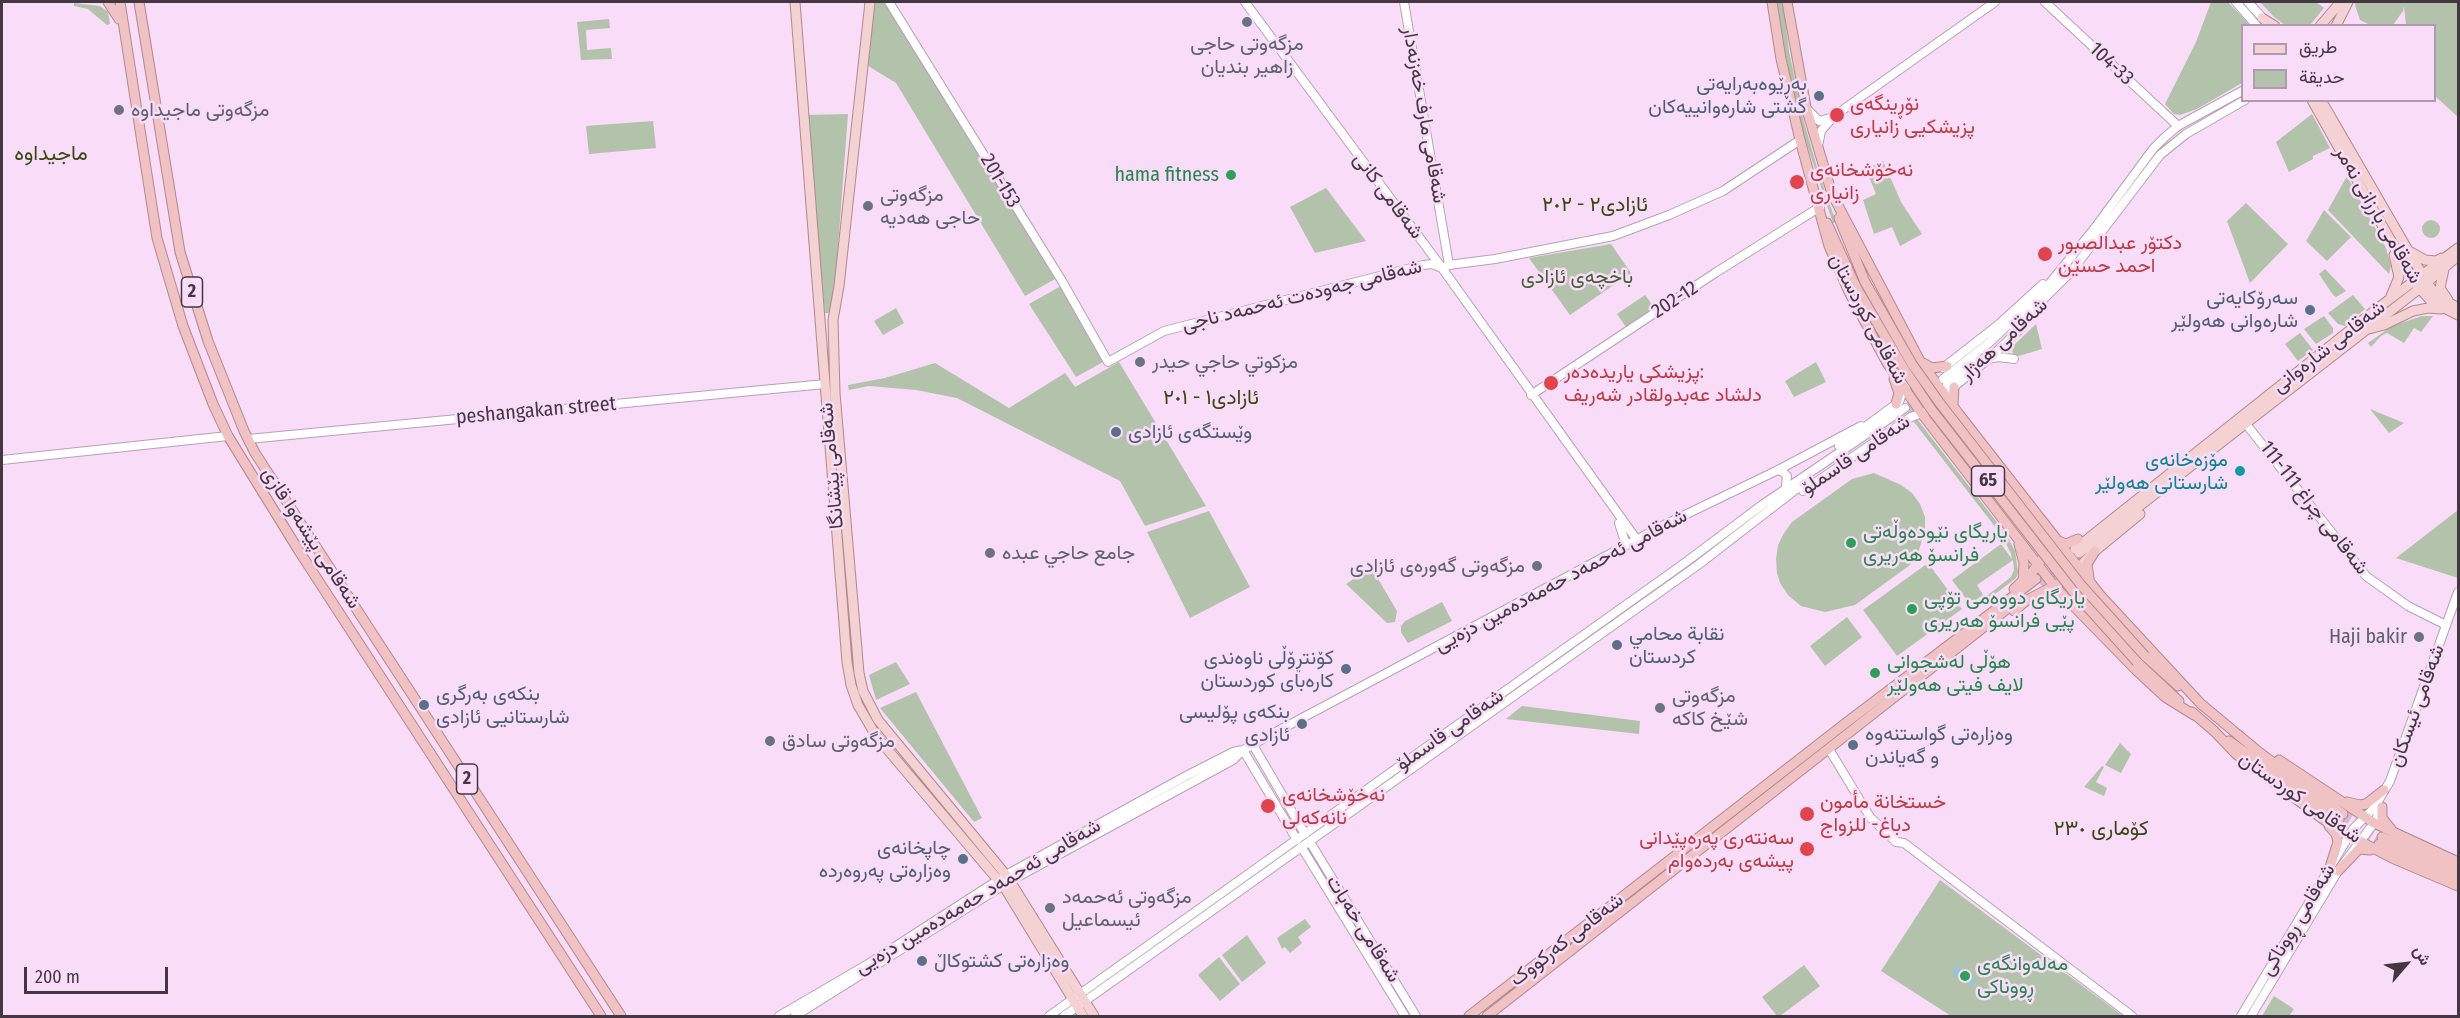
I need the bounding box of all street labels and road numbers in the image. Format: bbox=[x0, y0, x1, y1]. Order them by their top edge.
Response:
street label: شەقامی مارف خەزنەدار bbox=[1397, 25, 1451, 205]
street label: 104-33 bbox=[2084, 37, 2138, 91]
street label: شەقامی بارزانی نەمر bbox=[2329, 142, 2427, 288]
street label: شەقامی کانی bbox=[1348, 148, 1428, 244]
street label: 201-153 bbox=[975, 150, 1025, 212]
street label: شەقامی کوردستان bbox=[1824, 250, 1912, 388]
street label: شەقامی جەودەت ئەحمەد ناجی bbox=[1180, 255, 1424, 337]
street label: 202-12 bbox=[1647, 276, 1703, 324]
road number: 2 bbox=[182, 277, 202, 307]
street label: شەقامی هەژار bbox=[1955, 293, 2053, 387]
street label: شەقامی شارەوانی bbox=[2268, 295, 2390, 399]
street label: peshangakan street bbox=[455, 392, 617, 430]
street label: شەقامی پێشانگا bbox=[815, 402, 849, 530]
street label: شەقامی قاسملۆ bbox=[1797, 410, 1915, 500]
street label: شەقامی چراغ 111-111 bbox=[2254, 436, 2374, 580]
street label: شەقامی پێشەوا قازی bbox=[256, 463, 366, 613]
road number: 65 bbox=[1972, 466, 2004, 496]
street label: شەقامی ئەحمەد حەمەدەمین دزەیی bbox=[1431, 504, 1691, 658]
street label: شەقامی ئیسکان bbox=[2384, 642, 2450, 770]
street label: شەقامی قاسملۆ bbox=[1391, 684, 1509, 776]
street label: شەقامی کوردستان bbox=[2234, 747, 2366, 849]
road number: 2 bbox=[456, 764, 478, 794]
street label: شەقامی ئەحمەد حەمەدەمین دزەیی bbox=[851, 814, 1105, 980]
street label: شەقامی ڕووناکی bbox=[2255, 860, 2341, 980]
street label: شەقامی خەبات bbox=[1321, 871, 1405, 987]
street label: شەقامی کەرکووک bbox=[1505, 888, 1629, 992]

